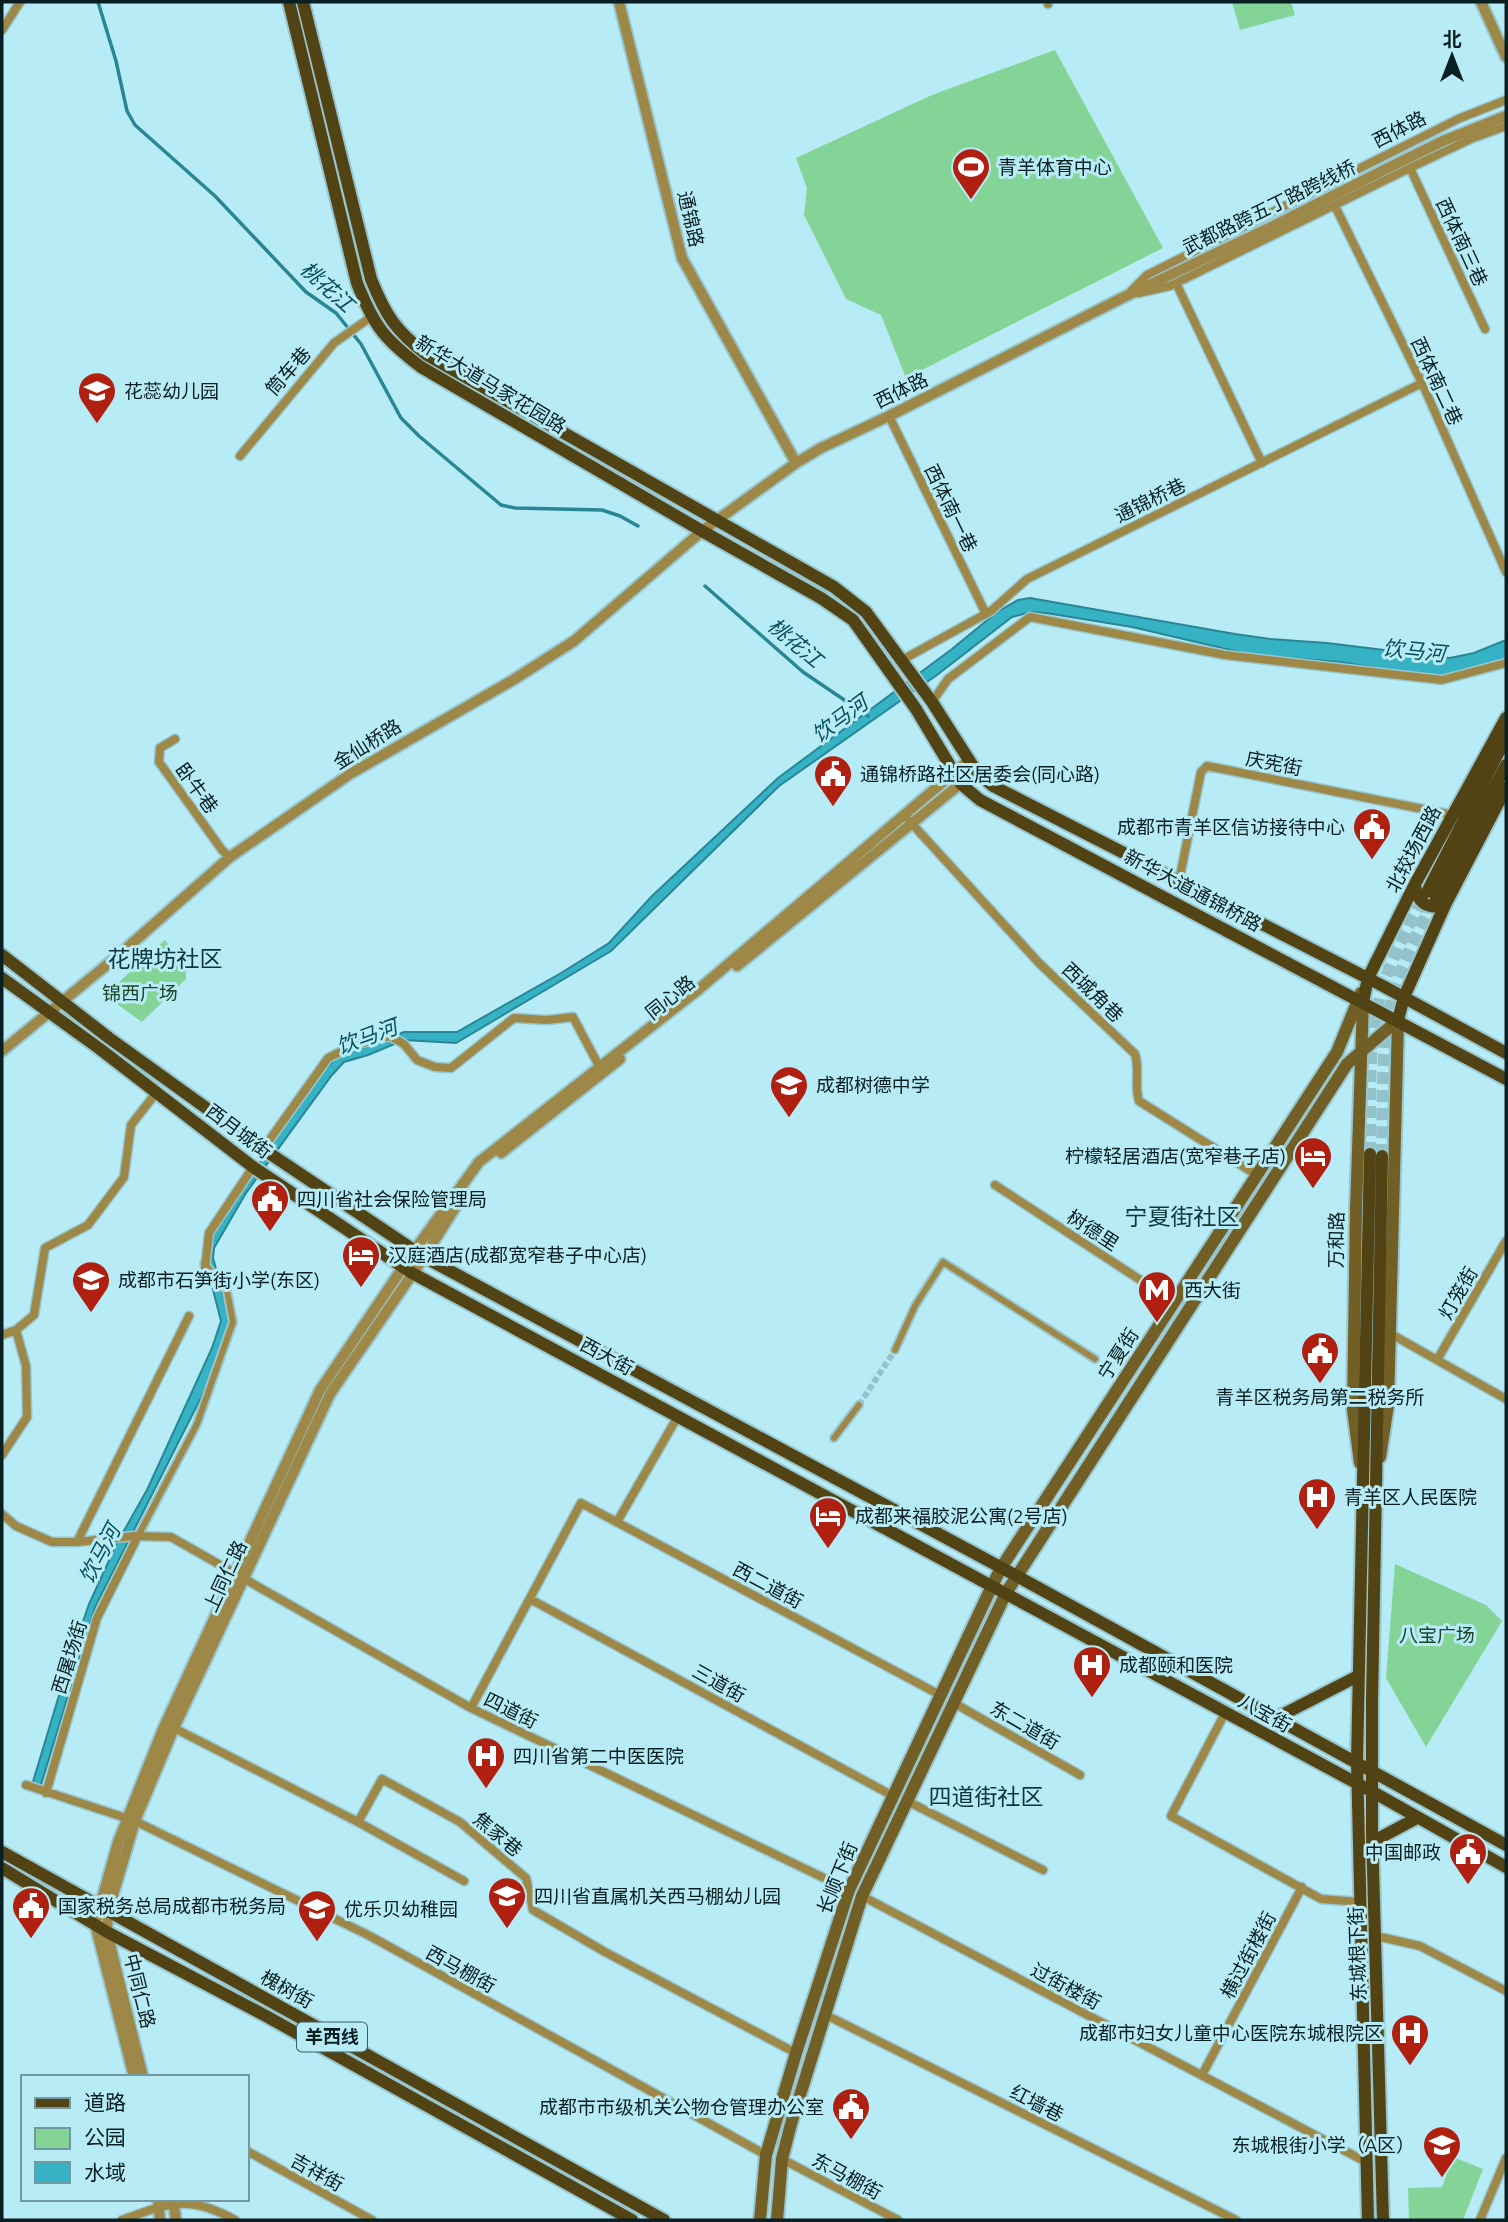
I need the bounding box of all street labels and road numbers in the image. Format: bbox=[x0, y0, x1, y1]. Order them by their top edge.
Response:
street label: 西体路 bbox=[1369, 106, 1429, 152]
street label: 武都路跨五丁路跨线桥 bbox=[1179, 155, 1359, 259]
street label: 通锦路 bbox=[674, 189, 708, 249]
street label: 西体南三巷 bbox=[1432, 194, 1492, 290]
street label: 新华大道马家花园路 bbox=[412, 331, 570, 437]
street label: 西体南二巷 bbox=[1407, 333, 1467, 429]
street label: 筒车巷 bbox=[261, 342, 315, 400]
street label: 西体路 bbox=[871, 368, 931, 412]
street label: 西体南一巷 bbox=[920, 460, 982, 556]
street label: 通锦桥巷 bbox=[1111, 473, 1189, 527]
street label: 金仙桥路 bbox=[329, 715, 405, 773]
street label: 庆宪街 bbox=[1244, 747, 1304, 779]
street label: 卧牛巷 bbox=[171, 758, 223, 818]
street label: 北较场西路 bbox=[1381, 802, 1445, 896]
street label: 新华大道通锦桥路 bbox=[1121, 845, 1265, 935]
street label: 西城角巷 bbox=[1058, 958, 1128, 1026]
street label: 同心路 bbox=[641, 971, 699, 1023]
street label: 西月城街 bbox=[202, 1099, 276, 1163]
street label: 树德里 bbox=[1063, 1205, 1123, 1255]
street label: 万和路 bbox=[1325, 1211, 1347, 1269]
street label: 灯笼街 bbox=[1434, 1263, 1482, 1323]
street label: 宁夏街 bbox=[1093, 1324, 1143, 1384]
street label: 西大街 bbox=[577, 1333, 637, 1379]
street label: 上同仁路 bbox=[199, 1537, 251, 1615]
street label: 西二道街 bbox=[729, 1557, 807, 1613]
street label: 西屠场街 bbox=[47, 1617, 91, 1697]
street label: 三道街 bbox=[689, 1660, 749, 1706]
street label: 四道街 bbox=[481, 1688, 541, 1732]
street label: 八宝街 bbox=[1235, 1690, 1295, 1736]
street label: 东二道街 bbox=[987, 1696, 1063, 1754]
street label: 焦家巷 bbox=[469, 1807, 527, 1861]
street label: 长顺下街 bbox=[813, 1839, 861, 1917]
street label: 东城根下街 bbox=[1344, 1906, 1370, 2002]
street label: 横过街楼街 bbox=[1216, 1908, 1280, 2002]
street label: 西马棚街 bbox=[422, 1941, 500, 1997]
street label: 中同仁路 bbox=[120, 1951, 160, 2031]
street label: 过街楼街 bbox=[1027, 1958, 1105, 2014]
street label: 槐树街 bbox=[257, 1966, 317, 2012]
road number: 羊西线 bbox=[297, 2022, 367, 2052]
street label: 红墙巷 bbox=[1007, 2080, 1067, 2126]
street label: 东马棚街 bbox=[808, 2148, 886, 2204]
street label: 吉祥街 bbox=[287, 2149, 347, 2195]

